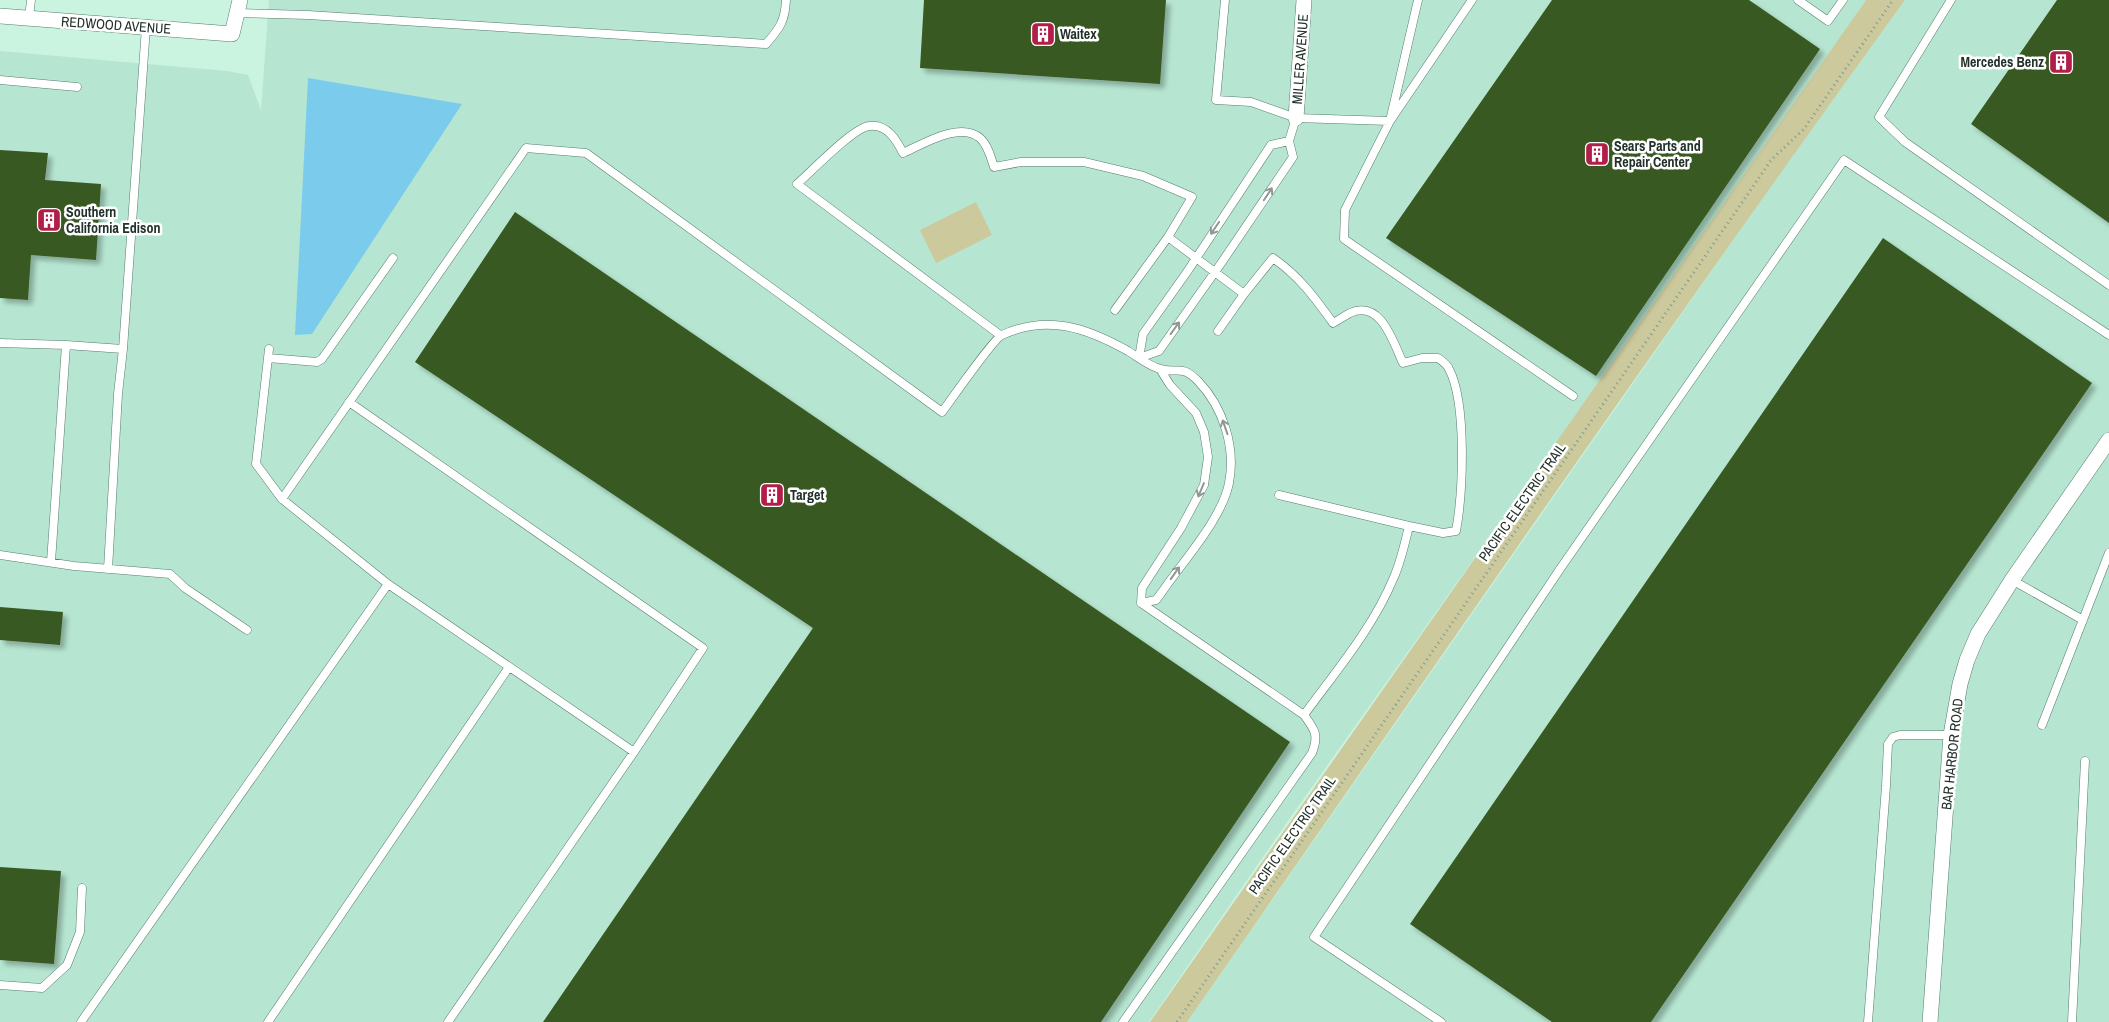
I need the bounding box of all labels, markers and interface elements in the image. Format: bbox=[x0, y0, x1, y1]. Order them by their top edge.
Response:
street label: REDWOOD AVENUE bbox=[60, 12, 172, 38]
street label: MILLER AVENUE bbox=[1288, 13, 1312, 105]
building icon: Waitex bbox=[1030, 21, 1056, 47]
place label: Waitex bbox=[1060, 25, 1097, 43]
building icon: Mercedes Benz bbox=[2048, 49, 2074, 75]
place label: Mercedes Benz bbox=[1960, 53, 2044, 71]
place label: Sears Parts and Repair Center bbox=[1614, 137, 1701, 171]
building icon: Sears Parts and Repair Center bbox=[1584, 141, 1610, 167]
one-way arrow bbox=[1262, 187, 1273, 201]
place label: Southern California Edison bbox=[66, 203, 160, 237]
building icon: Southern California Edison bbox=[36, 207, 62, 233]
one-way arrow bbox=[1210, 221, 1221, 235]
one-way arrow bbox=[1170, 321, 1180, 335]
one-way arrow bbox=[1219, 419, 1229, 435]
street label: PACIFIC ELECTRIC TRAIL bbox=[1474, 439, 1570, 564]
building icon: Target bbox=[759, 482, 785, 508]
one-way arrow bbox=[1196, 482, 1206, 497]
place label: Target bbox=[790, 486, 824, 504]
one-way arrow bbox=[1170, 566, 1180, 580]
street label: BAR HARBOR ROAD bbox=[1937, 697, 1967, 811]
street label: PACIFIC ELECTRIC TRAIL bbox=[1244, 772, 1340, 897]

